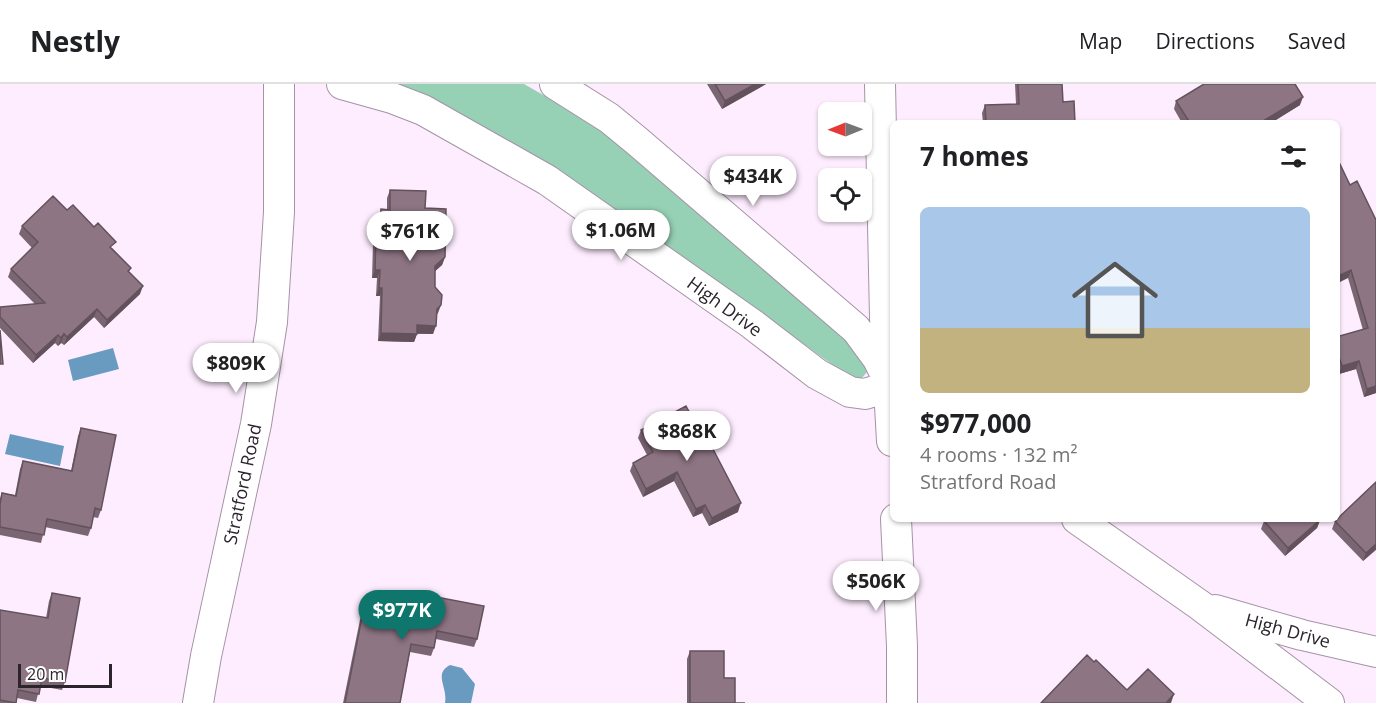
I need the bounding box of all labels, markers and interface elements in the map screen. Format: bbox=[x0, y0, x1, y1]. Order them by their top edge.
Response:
text: Nestly bbox=[30, 22, 120, 60]
text: Map bbox=[1079, 27, 1122, 55]
text: Directions bbox=[1155, 27, 1255, 55]
text: Saved bbox=[1288, 27, 1346, 55]
north arrow bbox=[818, 102, 872, 156]
map controls bbox=[818, 102, 872, 222]
text: 7 homes bbox=[920, 138, 1029, 174]
icon: filters bbox=[1277, 140, 1310, 173]
pin: $434K bbox=[711, 156, 795, 207]
text: $434K bbox=[723, 162, 783, 189]
button: locate bbox=[818, 168, 872, 222]
pin: $1.06M bbox=[572, 210, 670, 261]
pin: $761K bbox=[368, 211, 452, 262]
text: $1.06M bbox=[586, 216, 656, 243]
text: $761K bbox=[380, 217, 440, 244]
icon: home bbox=[1061, 246, 1169, 354]
street label: High Drive bbox=[683, 271, 767, 341]
pin: $809K bbox=[194, 343, 278, 394]
text: $809K bbox=[206, 349, 266, 376]
text: $977,000 bbox=[920, 405, 1031, 441]
pin: $868K bbox=[645, 411, 729, 462]
text: $868K bbox=[657, 417, 717, 444]
street label: Stratford Road bbox=[217, 421, 267, 547]
text: 4 rooms · 132 m² bbox=[920, 441, 1078, 468]
text: Stratford Road bbox=[920, 468, 1057, 495]
pin: $506K bbox=[834, 561, 918, 612]
text: $506K bbox=[846, 567, 906, 594]
pin: $977K bbox=[360, 590, 444, 641]
text: $977K bbox=[372, 596, 432, 623]
street label: High Drive bbox=[1243, 607, 1333, 653]
scale bar bbox=[18, 661, 112, 688]
text: 20 m bbox=[27, 663, 64, 685]

